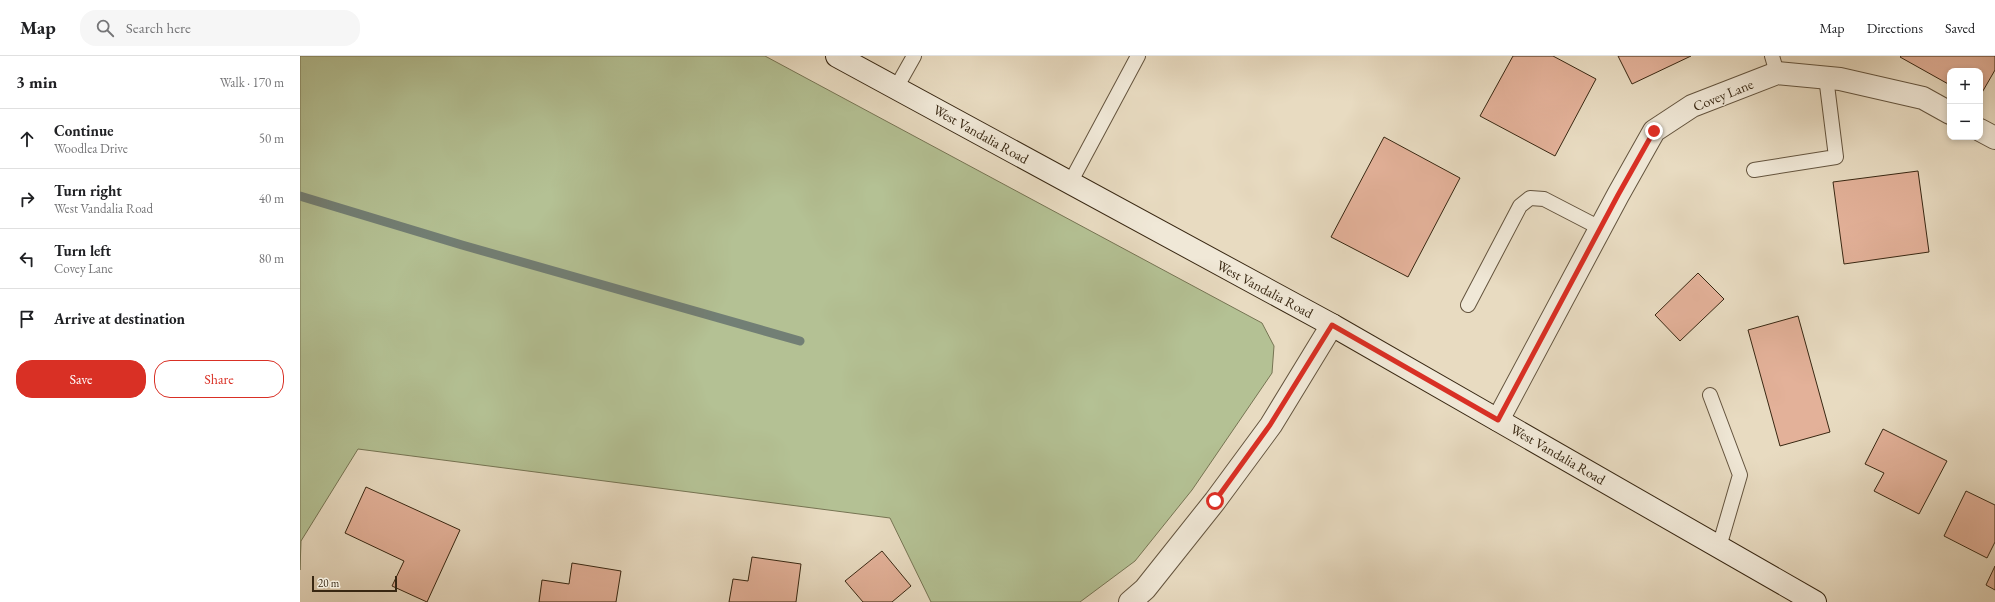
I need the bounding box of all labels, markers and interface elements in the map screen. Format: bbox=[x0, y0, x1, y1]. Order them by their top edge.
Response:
search box bbox=[80, 10, 360, 46]
text: Map bbox=[20, 15, 56, 40]
icon: search bbox=[94, 17, 116, 39]
text: Search here bbox=[126, 18, 191, 37]
text: Map bbox=[1819, 19, 1845, 37]
text: Directions bbox=[1867, 19, 1923, 37]
text: Saved bbox=[1945, 19, 1975, 37]
map controls bbox=[1947, 68, 1983, 140]
button: + bbox=[1947, 68, 1983, 104]
text: 3 min bbox=[16, 71, 57, 93]
text: Walk · 170 m bbox=[220, 74, 284, 91]
street label: Covey Lane bbox=[1690, 75, 1756, 115]
street label: West Vandalia Road bbox=[930, 100, 1033, 168]
button: − bbox=[1947, 104, 1983, 140]
text: Continue bbox=[54, 121, 114, 140]
route end bbox=[1645, 122, 1663, 140]
icon: ahead bbox=[16, 128, 38, 150]
text: 50 m bbox=[259, 130, 284, 147]
text: Woodlea Drive bbox=[54, 140, 128, 157]
text: Turn right bbox=[54, 181, 122, 200]
icon: right bbox=[16, 188, 38, 210]
text: 40 m bbox=[259, 190, 284, 207]
text: West Vandalia Road bbox=[54, 200, 153, 217]
text: Turn left bbox=[54, 241, 111, 260]
icon: left bbox=[16, 248, 38, 270]
text: 80 m bbox=[259, 250, 284, 267]
street label: West Vandalia Road bbox=[1214, 256, 1317, 322]
text: Covey Lane bbox=[54, 260, 113, 277]
icon: arrive bbox=[16, 308, 38, 330]
text: Arrive at destination bbox=[54, 309, 185, 328]
button: Save bbox=[16, 360, 146, 398]
button: Share bbox=[154, 360, 284, 398]
street label: West Vandalia Road bbox=[1507, 420, 1610, 489]
route start bbox=[1206, 492, 1224, 510]
scale bar bbox=[312, 574, 397, 593]
text: 20 m bbox=[318, 576, 339, 590]

